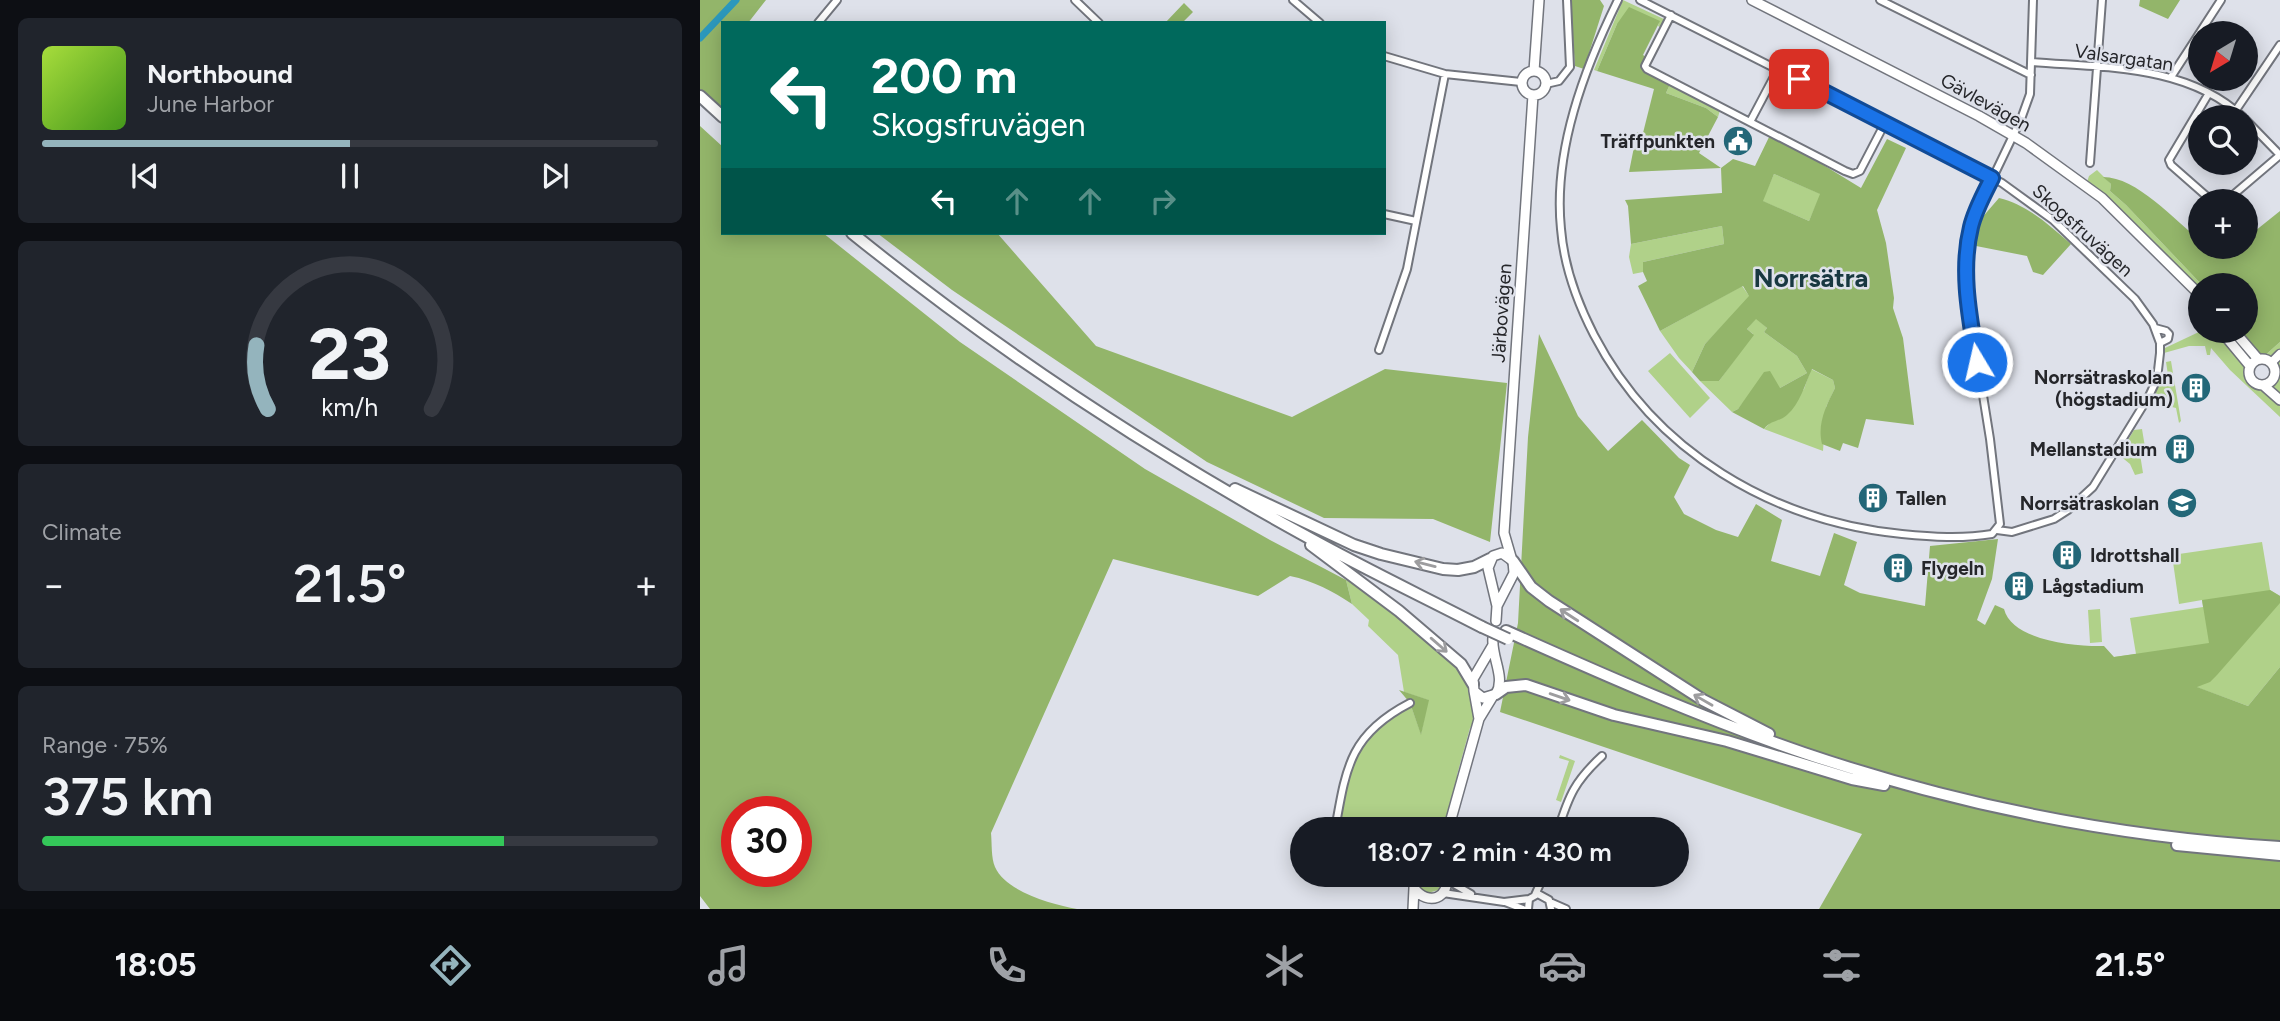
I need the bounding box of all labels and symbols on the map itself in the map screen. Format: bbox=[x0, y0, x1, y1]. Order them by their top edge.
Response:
north arrow bbox=[2188, 21, 2258, 91]
street label: Valsargatan bbox=[2073, 39, 2175, 76]
pin bbox=[1769, 49, 1829, 109]
street label: Gävlevägen bbox=[1937, 68, 2035, 137]
public building icon: Träffpunkten bbox=[1721, 124, 1755, 158]
place label: Träffpunkten bbox=[1600, 130, 1715, 153]
street label: Skogsfruvägen bbox=[2028, 179, 2138, 282]
district label: Norrsätra bbox=[1754, 262, 1868, 294]
street label: Järbovägen bbox=[1487, 263, 1516, 363]
position arrow bbox=[1940, 325, 2014, 399]
place label: Norrsätraskolan (högstadium) bbox=[2034, 366, 2173, 411]
building icon: Norrsätraskolan (högstadium) bbox=[2179, 371, 2213, 405]
building icon: Mellanstadium bbox=[2163, 432, 2197, 466]
place label: Mellanstadium bbox=[2030, 438, 2157, 461]
building icon: Tallen bbox=[1856, 481, 1890, 515]
school or university icon: Norrsätraskolan bbox=[2165, 486, 2199, 520]
place label: Tallen bbox=[1896, 487, 1947, 510]
place label: Norrsätraskolan bbox=[2020, 492, 2159, 515]
building icon: Idrottshall bbox=[2050, 538, 2084, 572]
place label: Idrottshall bbox=[2090, 544, 2179, 567]
building icon: Flygeln bbox=[1881, 551, 1915, 585]
one-way arrow bbox=[1414, 557, 1437, 571]
place label: Flygeln bbox=[1921, 557, 1984, 580]
building icon: Lågstadium bbox=[2002, 569, 2036, 603]
place label: Lågstadium bbox=[2042, 575, 2144, 598]
one-way arrow bbox=[1560, 608, 1580, 622]
one-way arrow bbox=[1430, 637, 1448, 653]
one-way arrow bbox=[1548, 692, 1570, 704]
one-way arrow bbox=[1694, 693, 1714, 707]
speed limit sign: 30 bbox=[721, 796, 812, 887]

